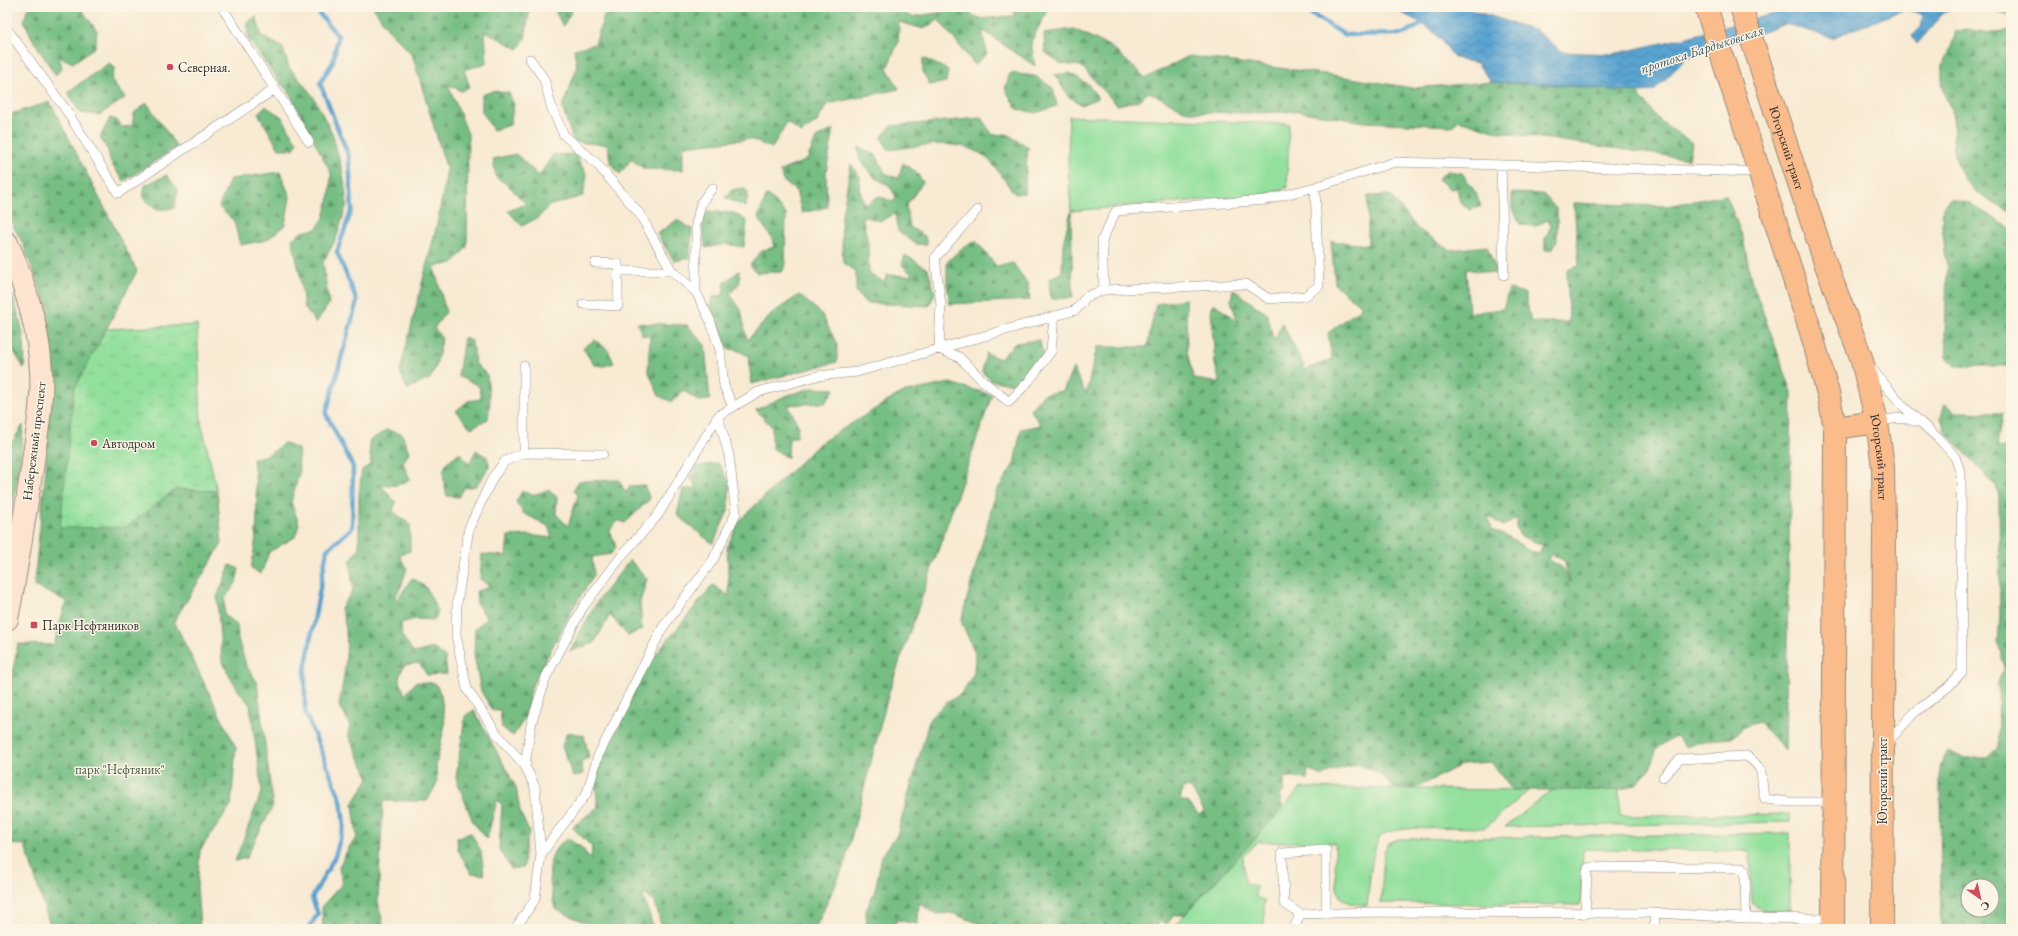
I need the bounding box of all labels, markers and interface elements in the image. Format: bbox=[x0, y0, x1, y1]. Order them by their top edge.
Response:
water label: протока Бардыковская bbox=[1638, 21, 1766, 77]
place label: Северная. bbox=[178, 59, 230, 76]
marker: Северная. bbox=[165, 62, 175, 72]
street label: Югорский тракт bbox=[1766, 103, 1809, 192]
street label: Набережный проспект bbox=[18, 380, 50, 501]
street label: Югорский тракт bbox=[1867, 411, 1892, 501]
place label: Автодром bbox=[101, 435, 155, 452]
marker: Автодром bbox=[89, 438, 99, 448]
place label: Парк Нефтяников bbox=[42, 617, 139, 634]
marker: Парк Нефтяников bbox=[29, 620, 39, 630]
street label: Югорский тракт bbox=[1874, 737, 1891, 825]
park label: парк "Нефтяник" bbox=[75, 761, 165, 778]
north arrow bbox=[1960, 878, 2000, 918]
text: С bbox=[1978, 898, 1993, 914]

